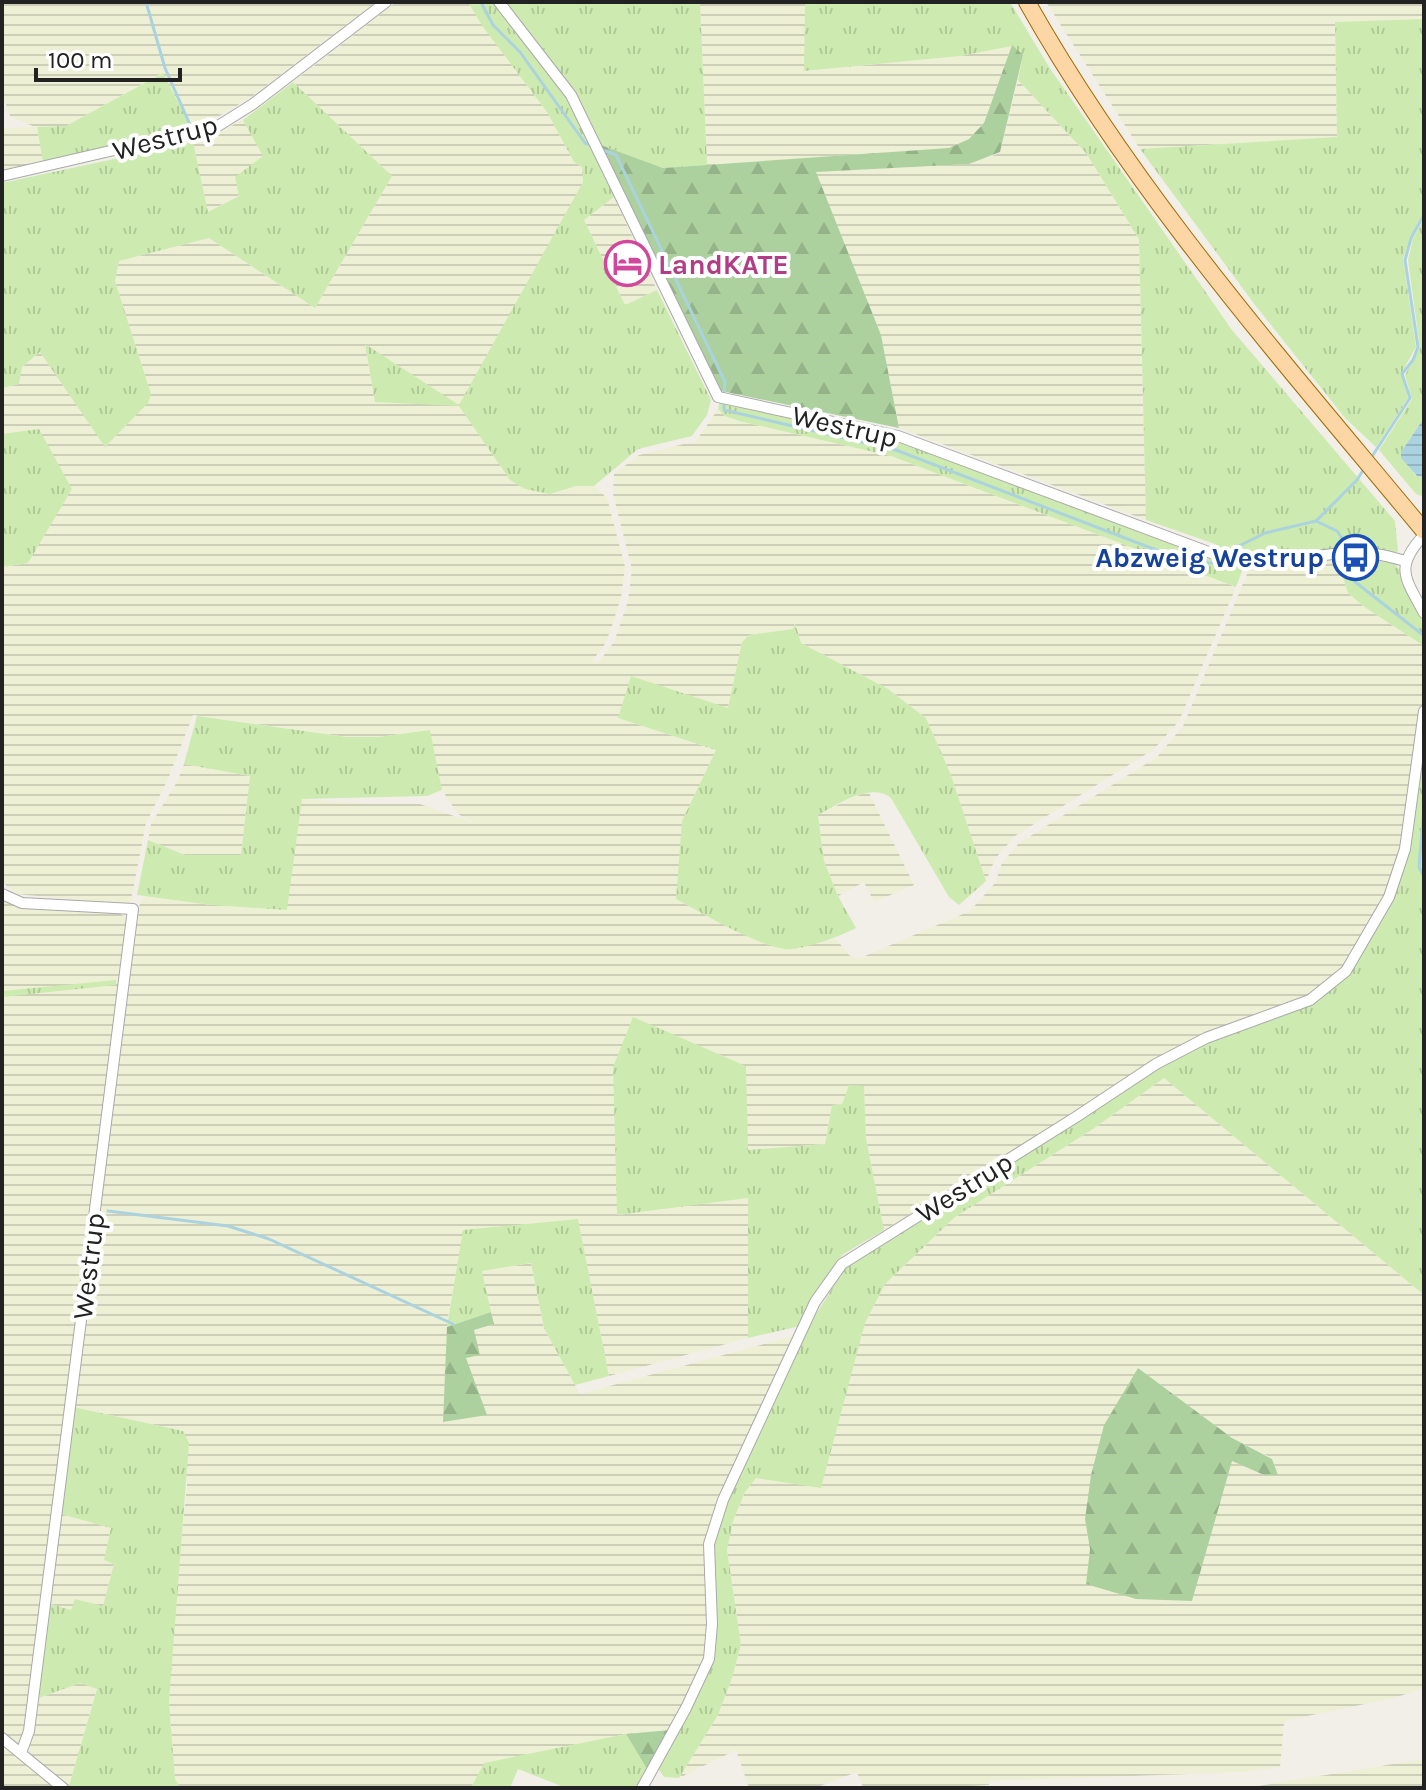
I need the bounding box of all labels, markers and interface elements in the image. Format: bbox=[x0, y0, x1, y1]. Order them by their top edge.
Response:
scale bar bbox=[36, 32, 180, 82]
text: 100 m bbox=[48, 46, 113, 74]
street label: Westrup bbox=[109, 108, 221, 167]
hotel icon: LandKATE bbox=[603, 240, 651, 288]
place label: LandKATE bbox=[658, 248, 789, 281]
street label: Westrup bbox=[789, 398, 901, 455]
bus stop icon: Abzweig Westrup bbox=[1331, 533, 1379, 581]
place label: Abzweig Westrup bbox=[1095, 541, 1324, 574]
street label: Westrup bbox=[910, 1145, 1018, 1230]
street label: Westrup bbox=[66, 1211, 111, 1321]

